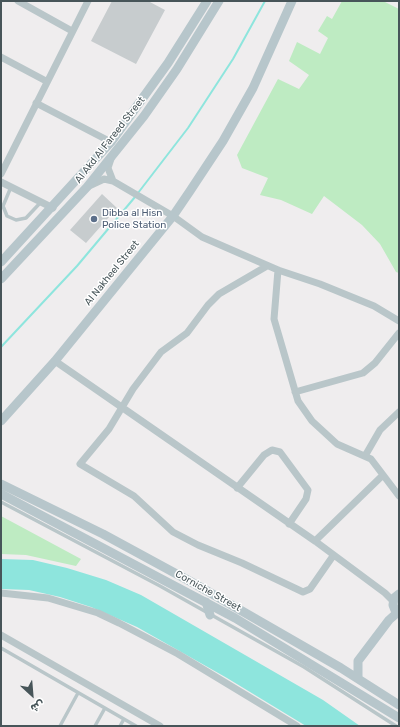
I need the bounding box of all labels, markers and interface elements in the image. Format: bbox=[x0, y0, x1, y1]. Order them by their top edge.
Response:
street label: Al Akd Al Fareed Street bbox=[72, 94, 148, 186]
place label: Dibba al Hisn Police Station bbox=[102, 207, 166, 230]
marker: Dibba al Hisn Police Station bbox=[89, 214, 99, 224]
street label: Al Nakheel Street bbox=[82, 238, 142, 308]
street label: Corniche Street bbox=[173, 568, 243, 614]
north arrow bbox=[12, 675, 52, 715]
text: ش bbox=[28, 697, 47, 715]

